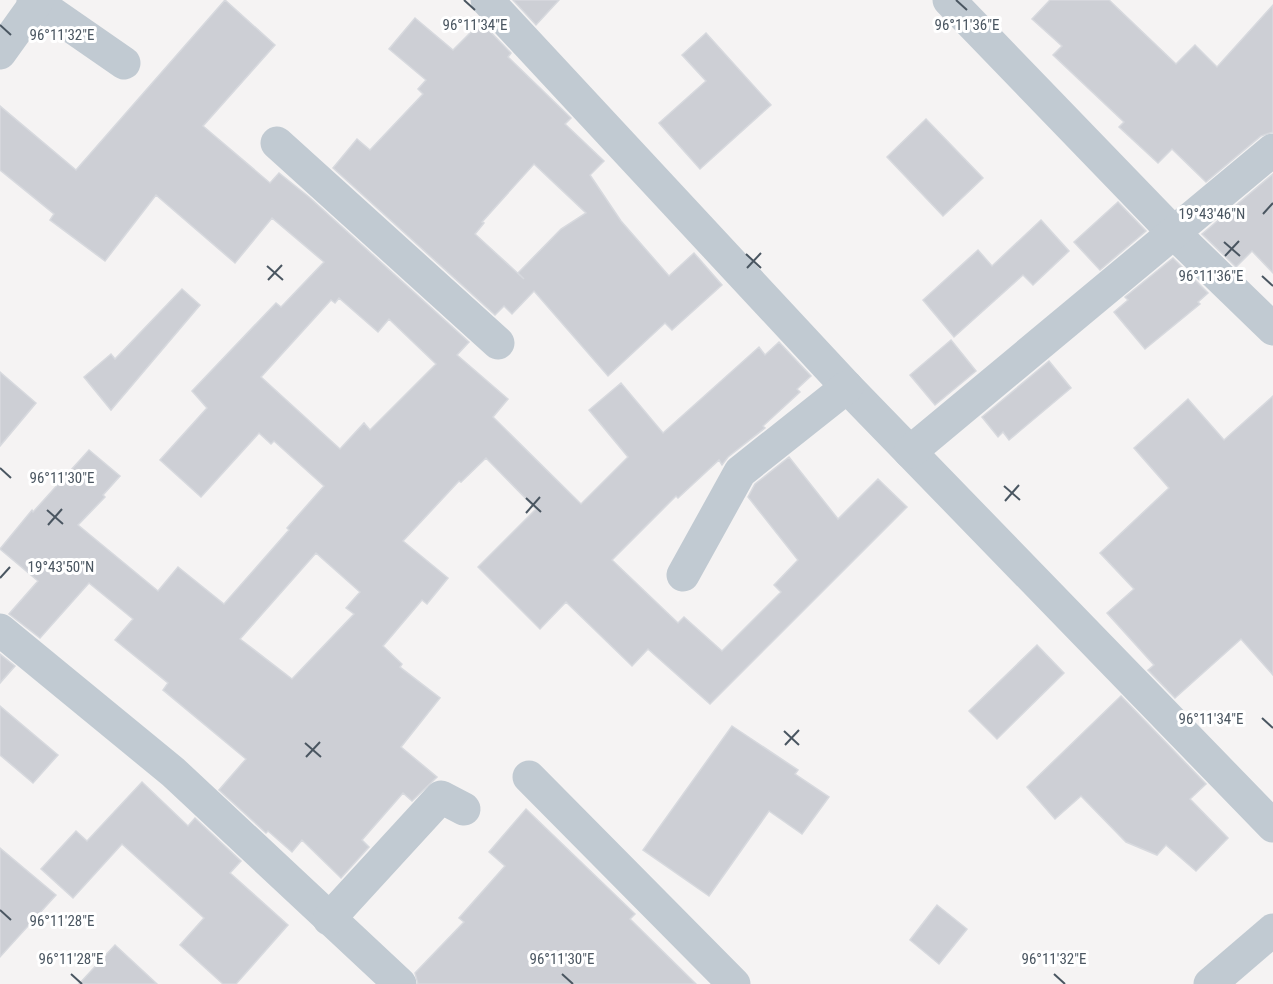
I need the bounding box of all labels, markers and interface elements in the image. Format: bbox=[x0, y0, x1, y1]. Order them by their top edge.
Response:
text: 96°11'34"E bbox=[443, 16, 507, 34]
text: 96°11'36"E bbox=[935, 16, 999, 34]
text: 96°11'32"E bbox=[30, 26, 94, 44]
text: 19°43'46"N bbox=[1179, 205, 1245, 223]
text: 96°11'36"E bbox=[1179, 267, 1243, 285]
text: 96°11'30"E bbox=[30, 469, 94, 487]
text: 19°43'50"N bbox=[28, 558, 94, 576]
text: 96°11'34"E bbox=[1179, 710, 1243, 728]
text: 96°11'28"E bbox=[30, 912, 94, 930]
text: 96°11'28"E bbox=[39, 950, 103, 968]
text: 96°11'30"E bbox=[530, 950, 594, 968]
text: 96°11'32"E bbox=[1022, 950, 1086, 968]

